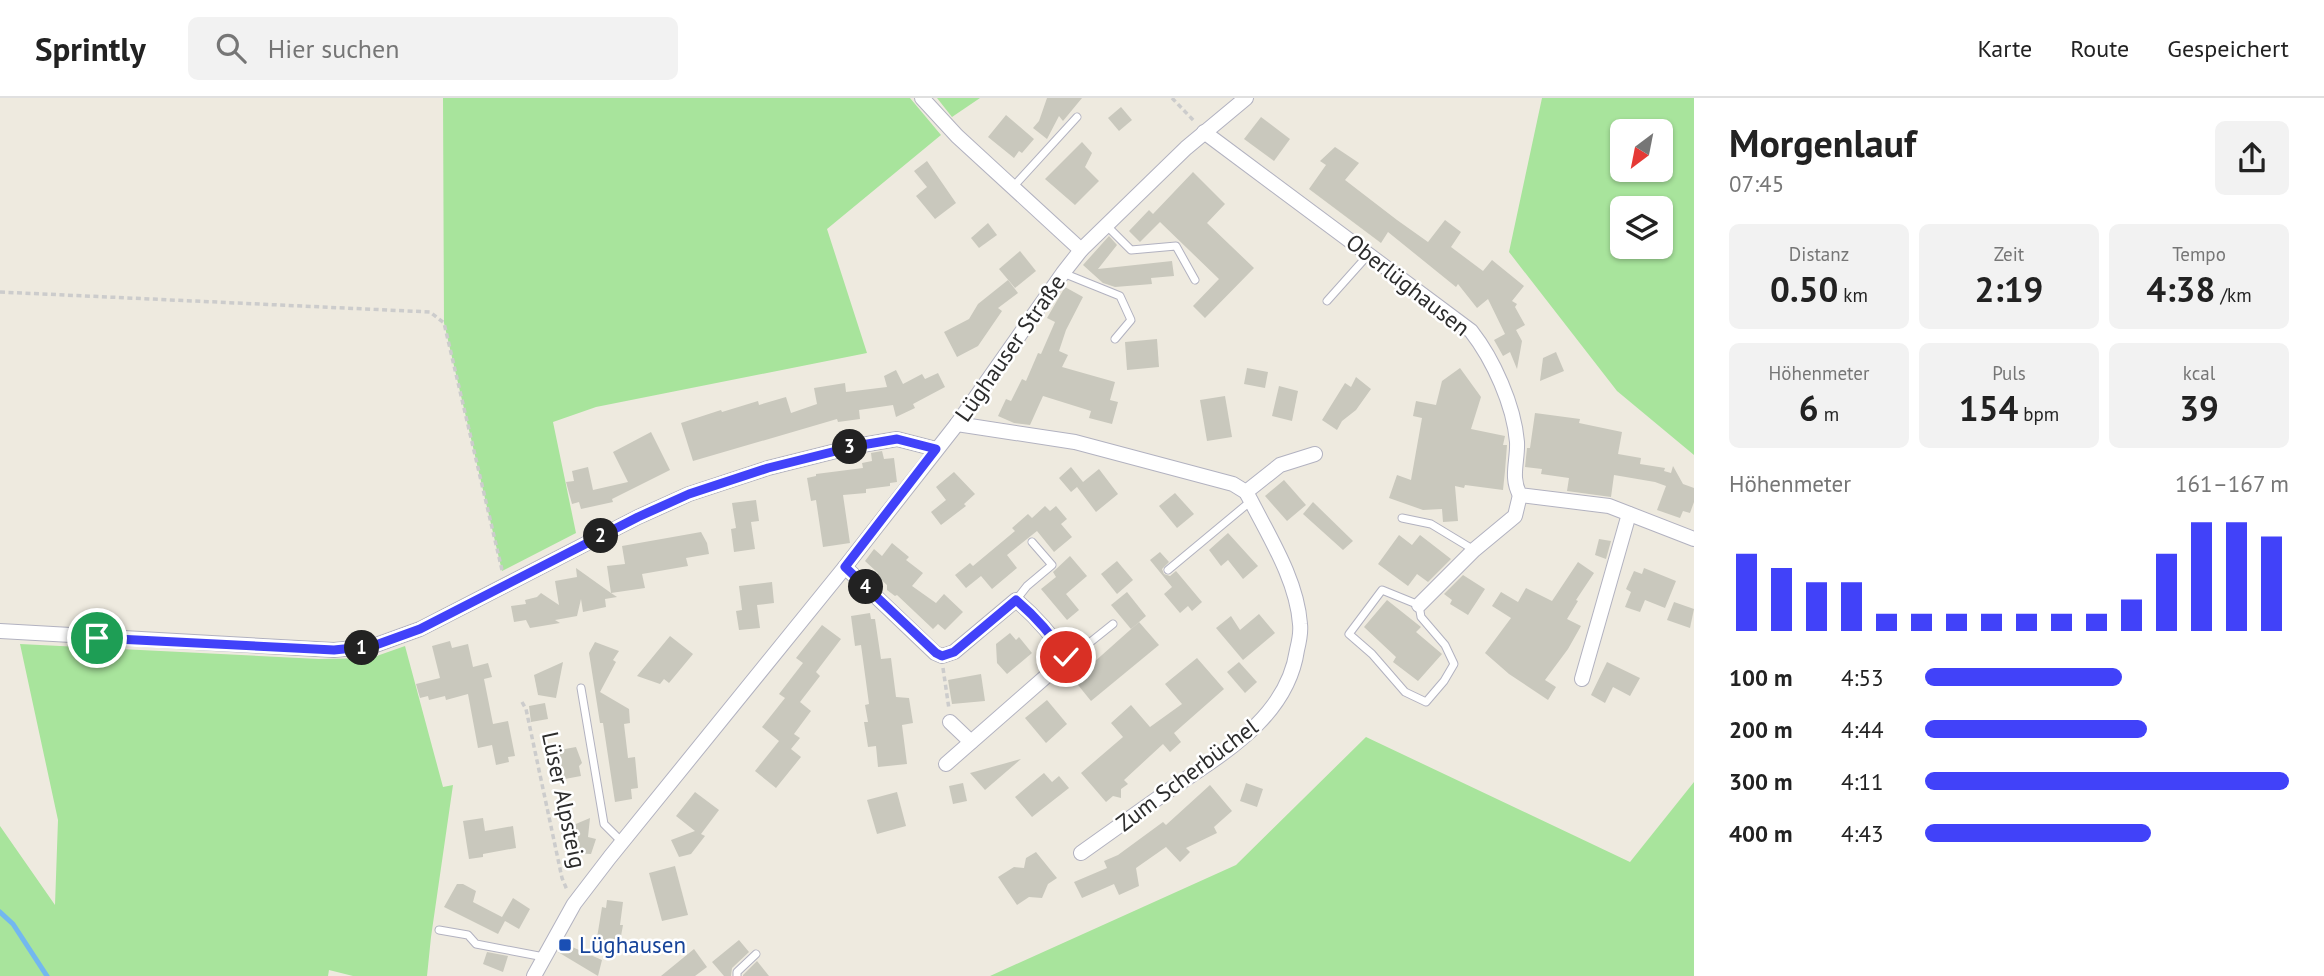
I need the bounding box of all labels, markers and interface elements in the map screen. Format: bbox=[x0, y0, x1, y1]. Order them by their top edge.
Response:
search box bbox=[188, 17, 678, 80]
text: Sprintly bbox=[35, 27, 146, 70]
icon: search bbox=[212, 29, 250, 67]
text: Hier suchen bbox=[268, 32, 400, 65]
text: Karte bbox=[1977, 33, 2032, 64]
text: Route bbox=[2070, 33, 2129, 64]
text: Gespeichert bbox=[2167, 33, 2289, 64]
text: Morgenlauf bbox=[1729, 118, 1916, 167]
north arrow bbox=[1610, 119, 1673, 182]
map controls bbox=[1610, 119, 1673, 259]
button: share bbox=[2215, 121, 2289, 195]
text: 07:45 bbox=[1729, 169, 1784, 198]
button: layers bbox=[1610, 196, 1673, 259]
street label: Oberlüghausen bbox=[1340, 227, 1476, 342]
text: Distanz bbox=[1789, 242, 1849, 266]
text: Zeit bbox=[1994, 242, 2024, 266]
text: Tempo bbox=[2172, 242, 2226, 266]
text: 0.50 bbox=[1770, 266, 1838, 312]
text: 2:19 bbox=[1975, 266, 2043, 312]
text: 4:38 bbox=[2146, 266, 2215, 312]
street label: Lüghauser Straße bbox=[948, 269, 1071, 427]
text: km bbox=[1838, 283, 1868, 307]
text: /km bbox=[2215, 283, 2252, 307]
text: Höhenmeter bbox=[1769, 361, 1869, 385]
text: Puls bbox=[1992, 361, 2026, 385]
text: kcal bbox=[2183, 361, 2215, 385]
text: 6 bbox=[1799, 385, 1819, 431]
text: 154 bbox=[1959, 385, 2018, 431]
text: 39 bbox=[2179, 385, 2219, 431]
text: m bbox=[1819, 402, 1839, 426]
text: bpm bbox=[2018, 402, 2059, 426]
pin: 3 bbox=[832, 430, 868, 464]
text: 3 bbox=[844, 434, 855, 458]
text: Höhenmeter bbox=[1729, 469, 1851, 498]
text: 161–167 m bbox=[2175, 469, 2289, 498]
pin: 2 bbox=[584, 518, 618, 554]
text: 2 bbox=[595, 523, 606, 547]
pin: 4 bbox=[848, 570, 884, 604]
text: 4 bbox=[860, 574, 871, 598]
pin bbox=[67, 608, 127, 668]
icon: arrive bbox=[78, 619, 116, 657]
pin bbox=[1036, 627, 1096, 687]
pin: 1 bbox=[344, 630, 380, 666]
text: 1 bbox=[356, 635, 367, 659]
icon: check bbox=[1047, 638, 1085, 676]
text: 100 m bbox=[1729, 663, 1792, 692]
text: 4:53 bbox=[1841, 663, 1884, 692]
street label: Zum Scherbüchel bbox=[1110, 712, 1264, 837]
text: 200 m bbox=[1729, 715, 1792, 744]
text: 4:44 bbox=[1841, 715, 1884, 744]
street label: Lüser Alpsteig bbox=[536, 729, 593, 871]
text: 300 m bbox=[1729, 767, 1792, 796]
text: 4:11 bbox=[1841, 767, 1884, 796]
text: 400 m bbox=[1729, 819, 1792, 848]
text: 4:43 bbox=[1841, 819, 1884, 848]
place label: Lüghausen bbox=[579, 930, 686, 959]
marker: Lüghausen bbox=[557, 937, 573, 953]

